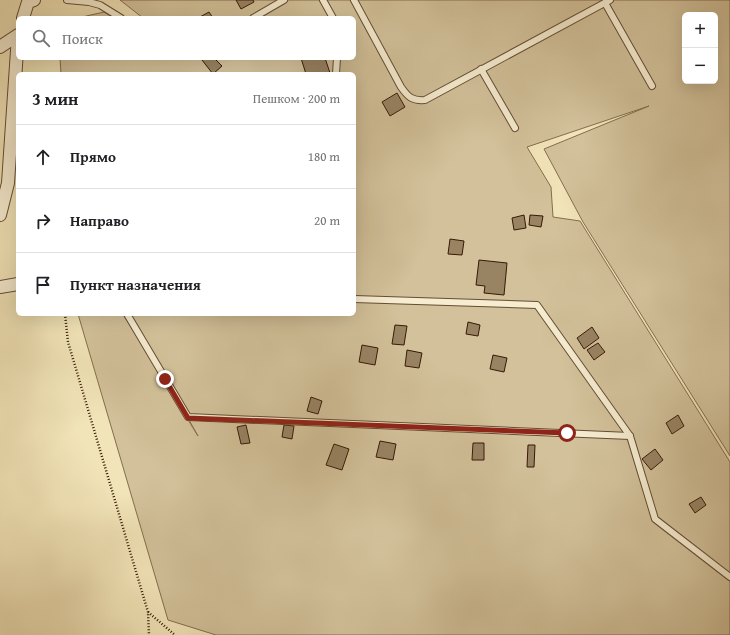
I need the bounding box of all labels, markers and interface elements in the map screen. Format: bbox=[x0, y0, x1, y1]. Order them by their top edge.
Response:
map controls bbox=[682, 12, 718, 84]
button: + bbox=[682, 12, 718, 48]
search box bbox=[16, 16, 356, 60]
icon: search bbox=[30, 27, 52, 49]
text: Поиск bbox=[62, 28, 103, 49]
button: − bbox=[682, 48, 718, 84]
text: 3 мин bbox=[32, 86, 78, 111]
text: Пешком · 200 m bbox=[253, 89, 340, 108]
icon: ahead bbox=[32, 146, 54, 168]
text: Прямо bbox=[70, 146, 116, 167]
text: 180 m bbox=[308, 147, 340, 166]
icon: right bbox=[32, 210, 54, 232]
text: Направо bbox=[70, 210, 129, 231]
text: 20 m bbox=[314, 211, 340, 230]
icon: arrive bbox=[32, 274, 54, 296]
text: Пункт назначения bbox=[70, 274, 201, 295]
route end bbox=[156, 370, 174, 388]
route start bbox=[558, 424, 576, 442]

